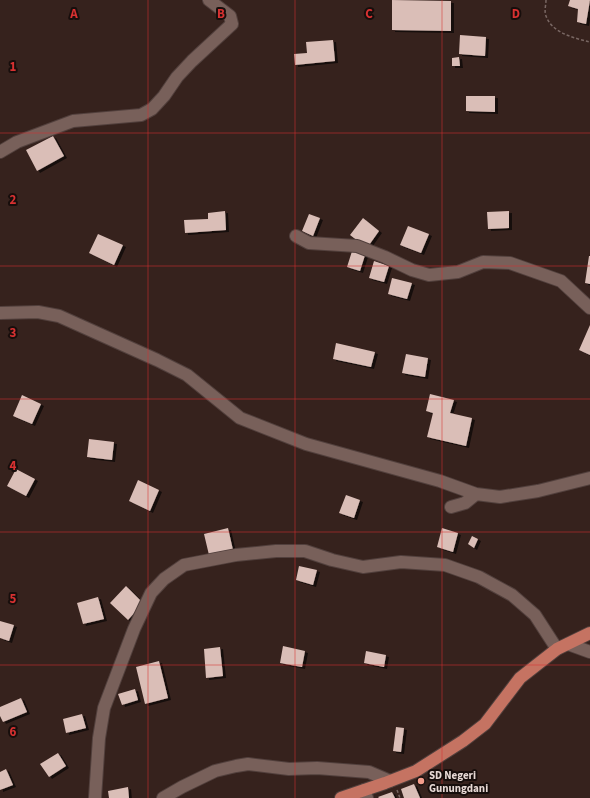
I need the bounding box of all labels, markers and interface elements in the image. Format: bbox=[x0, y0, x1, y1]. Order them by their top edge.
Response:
text: A bbox=[69, 5, 78, 23]
text: B bbox=[217, 5, 225, 23]
text: C bbox=[365, 5, 373, 23]
text: D bbox=[512, 5, 520, 23]
text: 1 bbox=[10, 58, 17, 76]
text: 2 bbox=[10, 191, 17, 209]
text: 3 bbox=[10, 324, 17, 342]
text: 4 bbox=[10, 457, 17, 475]
text: 5 bbox=[10, 590, 17, 608]
text: 6 bbox=[10, 723, 17, 741]
place label: SD Negeri Gunungdani bbox=[429, 768, 488, 796]
marker: SD Negeri Gunungdani bbox=[416, 776, 426, 786]

